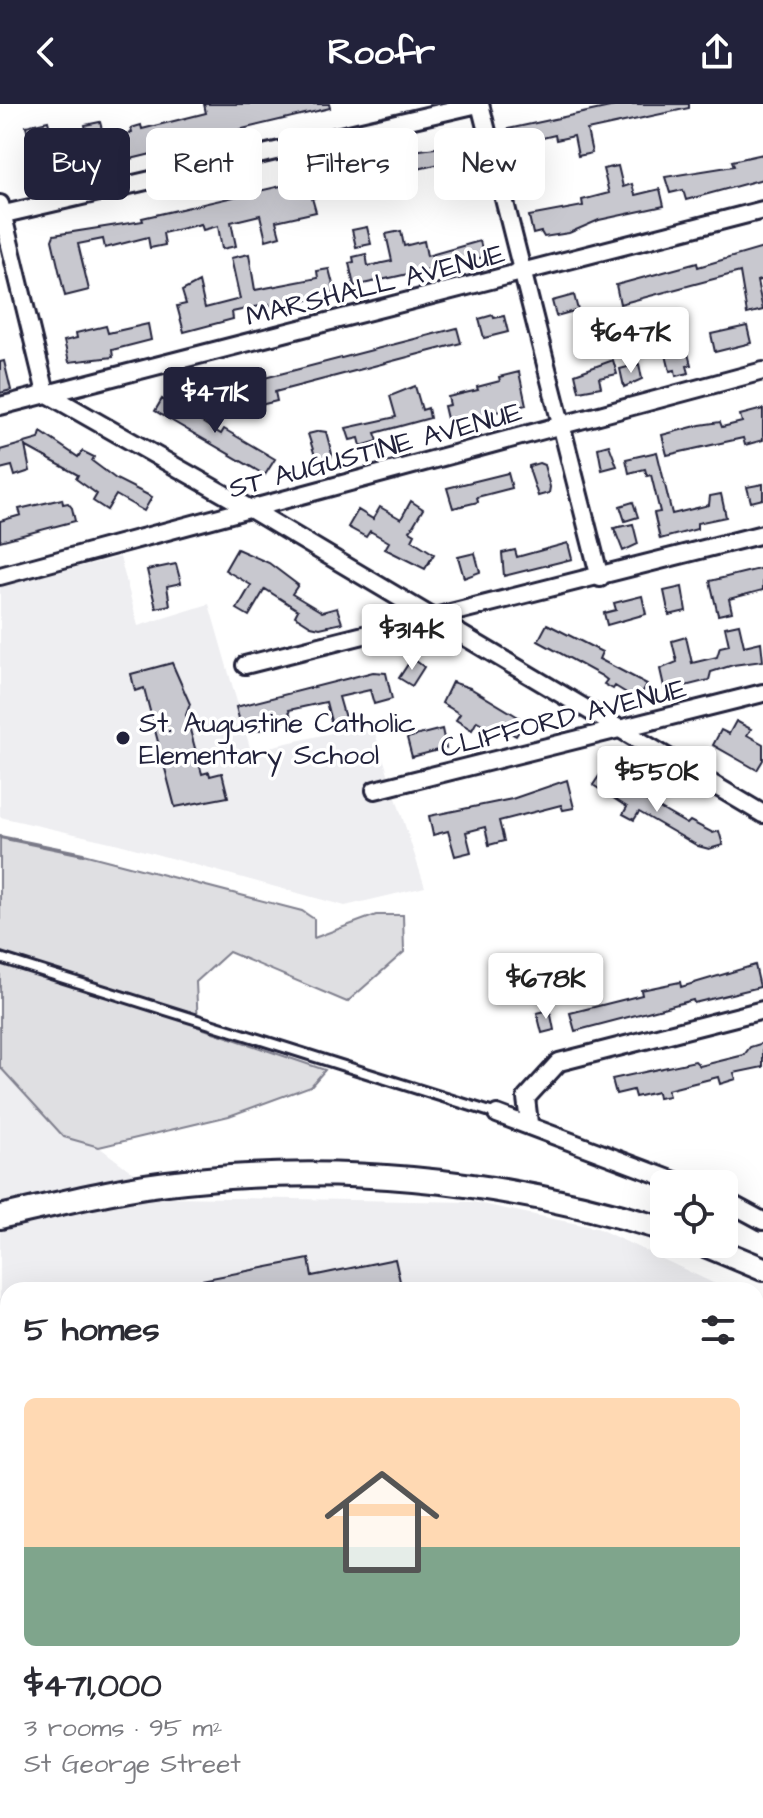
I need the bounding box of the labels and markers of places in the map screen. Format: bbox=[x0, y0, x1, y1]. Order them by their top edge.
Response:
pin: $647K bbox=[575, 307, 687, 375]
pin: $471K bbox=[159, 367, 271, 435]
pin: $314K bbox=[356, 604, 468, 672]
place label: St. Augustine Catholic Elementary School bbox=[139, 704, 416, 777]
marker: St. Augustine Catholic Elementary School bbox=[114, 729, 132, 747]
pin: $550K bbox=[601, 746, 713, 814]
pin: $678K bbox=[490, 953, 602, 1021]

